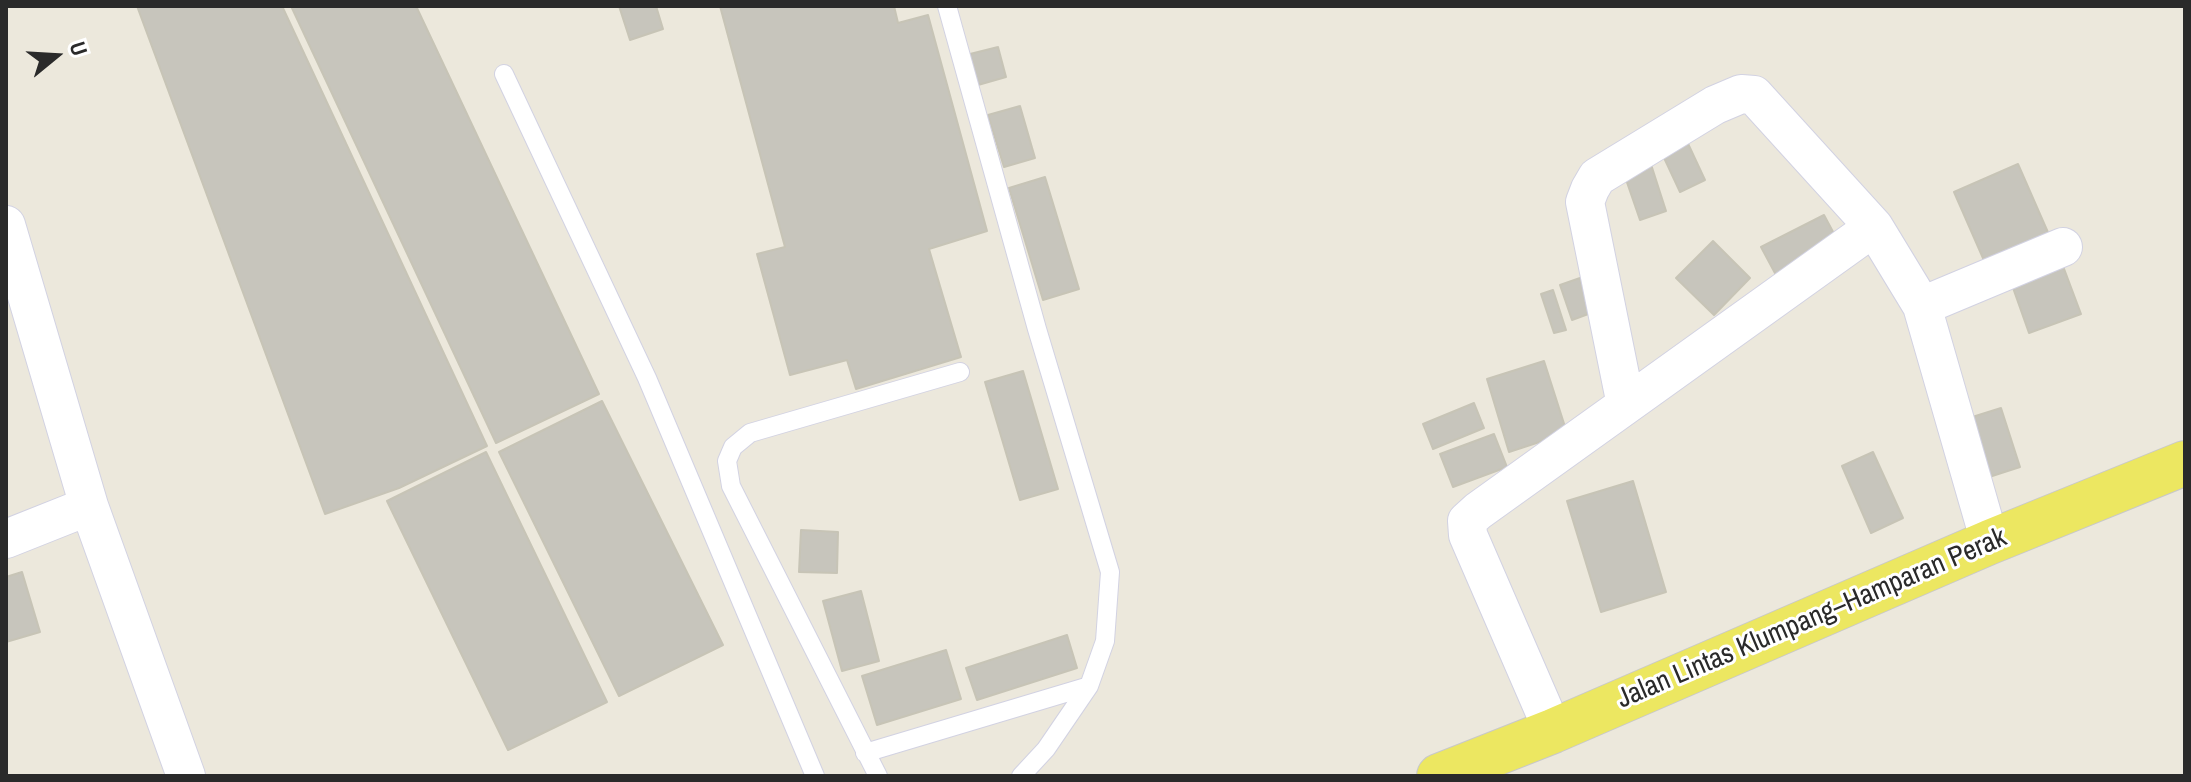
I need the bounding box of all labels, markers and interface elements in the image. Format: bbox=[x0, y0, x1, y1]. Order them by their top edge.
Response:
north arrow bbox=[16, 16, 96, 96]
text: U bbox=[63, 38, 95, 59]
street label: Jalan Lintas Klumpang–Hamparan Perak bbox=[1612, 522, 2012, 716]

